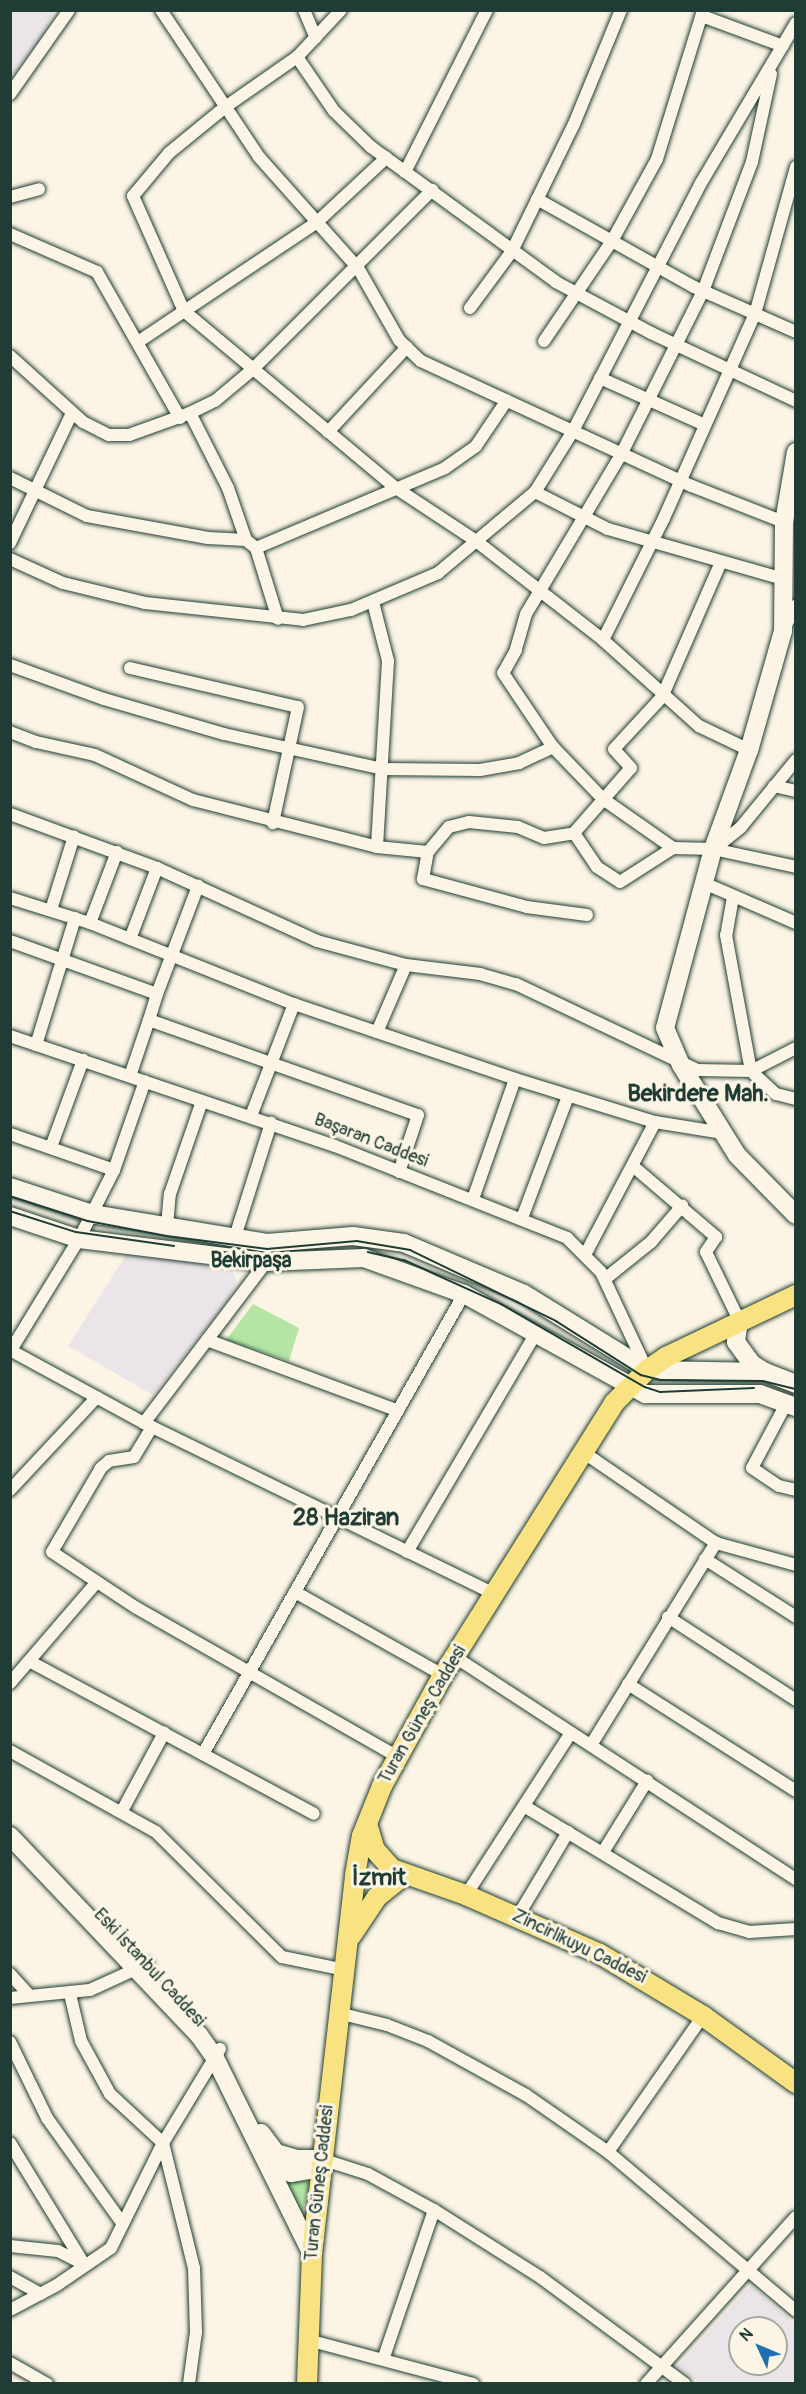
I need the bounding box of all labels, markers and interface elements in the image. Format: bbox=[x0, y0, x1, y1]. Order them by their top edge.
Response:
district label: Bekirdere Mah. bbox=[627, 1080, 769, 1108]
street label: Başaran Caddesi bbox=[311, 1109, 431, 1173]
district label: Bekirpaşa bbox=[210, 1248, 292, 1274]
district label: 28 Haziran bbox=[293, 1504, 399, 1532]
street label: Turan Güneş Caddesi bbox=[375, 1642, 471, 1788]
district label: İzmit bbox=[352, 1864, 406, 1892]
street label: Eski İstanbul Caddesi bbox=[89, 1904, 209, 2032]
street label: Zincirlikuyu Caddesi bbox=[508, 1905, 650, 1989]
street label: Turan Güneş Caddesi bbox=[301, 2104, 339, 2262]
north arrow bbox=[728, 2316, 788, 2376]
text: N bbox=[736, 2324, 757, 2346]

